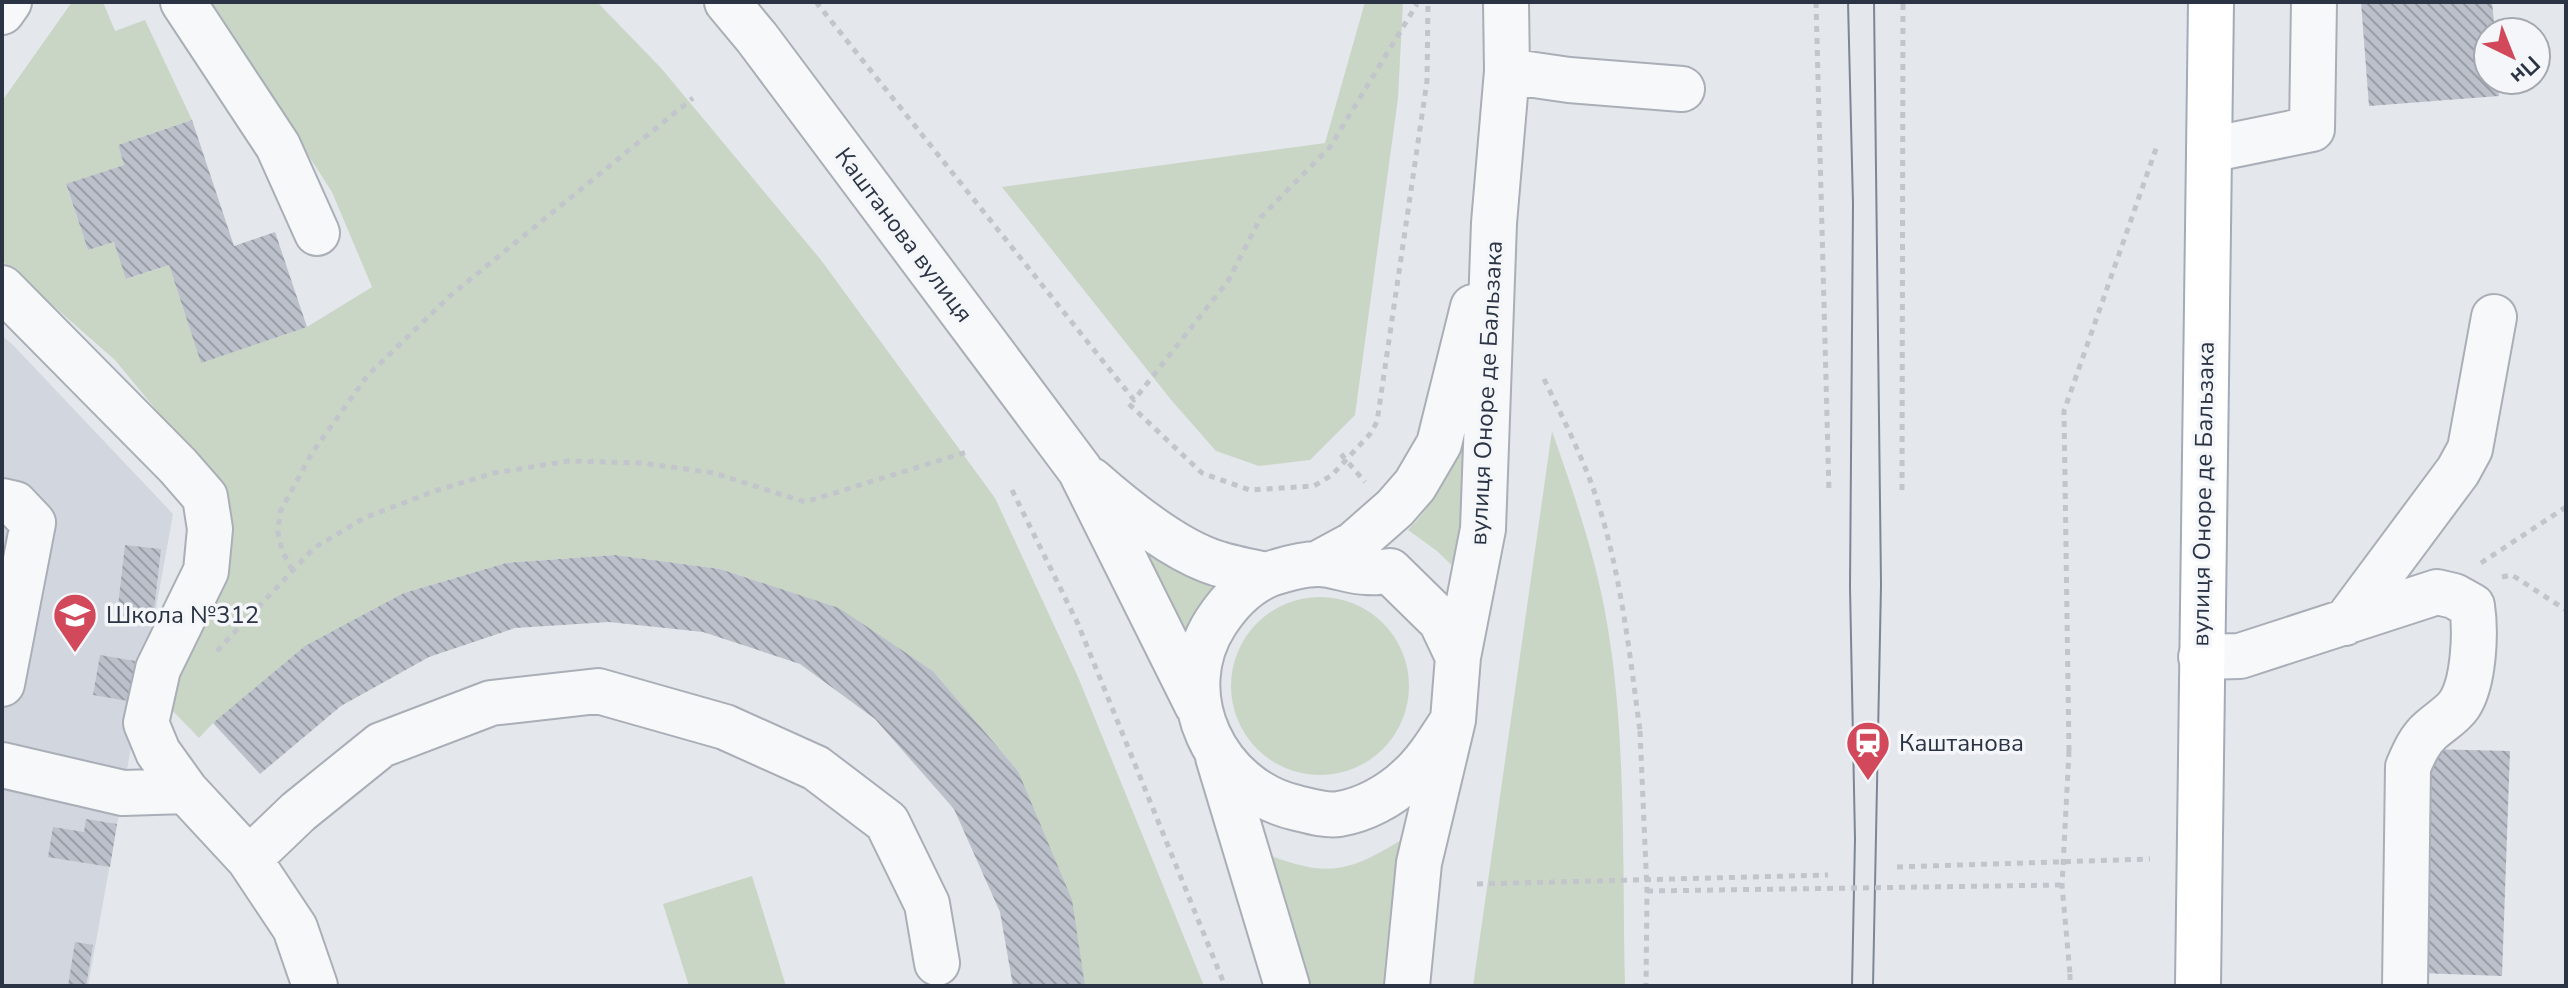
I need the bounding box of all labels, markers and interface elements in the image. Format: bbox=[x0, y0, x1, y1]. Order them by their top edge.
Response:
north arrow bbox=[2472, 16, 2552, 96]
text: Пн bbox=[2504, 49, 2546, 91]
street label: Каштанова вулиця bbox=[828, 141, 980, 329]
street label: вулиця Оноре де Бальзака bbox=[1462, 240, 1510, 546]
street label: вулиця Оноре де Бальзака bbox=[2184, 341, 2222, 647]
school or university icon: Школа №312 bbox=[51, 591, 99, 654]
place label: Школа №312 bbox=[106, 599, 259, 631]
station icon: Каштанова bbox=[1844, 719, 1892, 782]
place label: Каштанова bbox=[1899, 727, 2024, 759]

